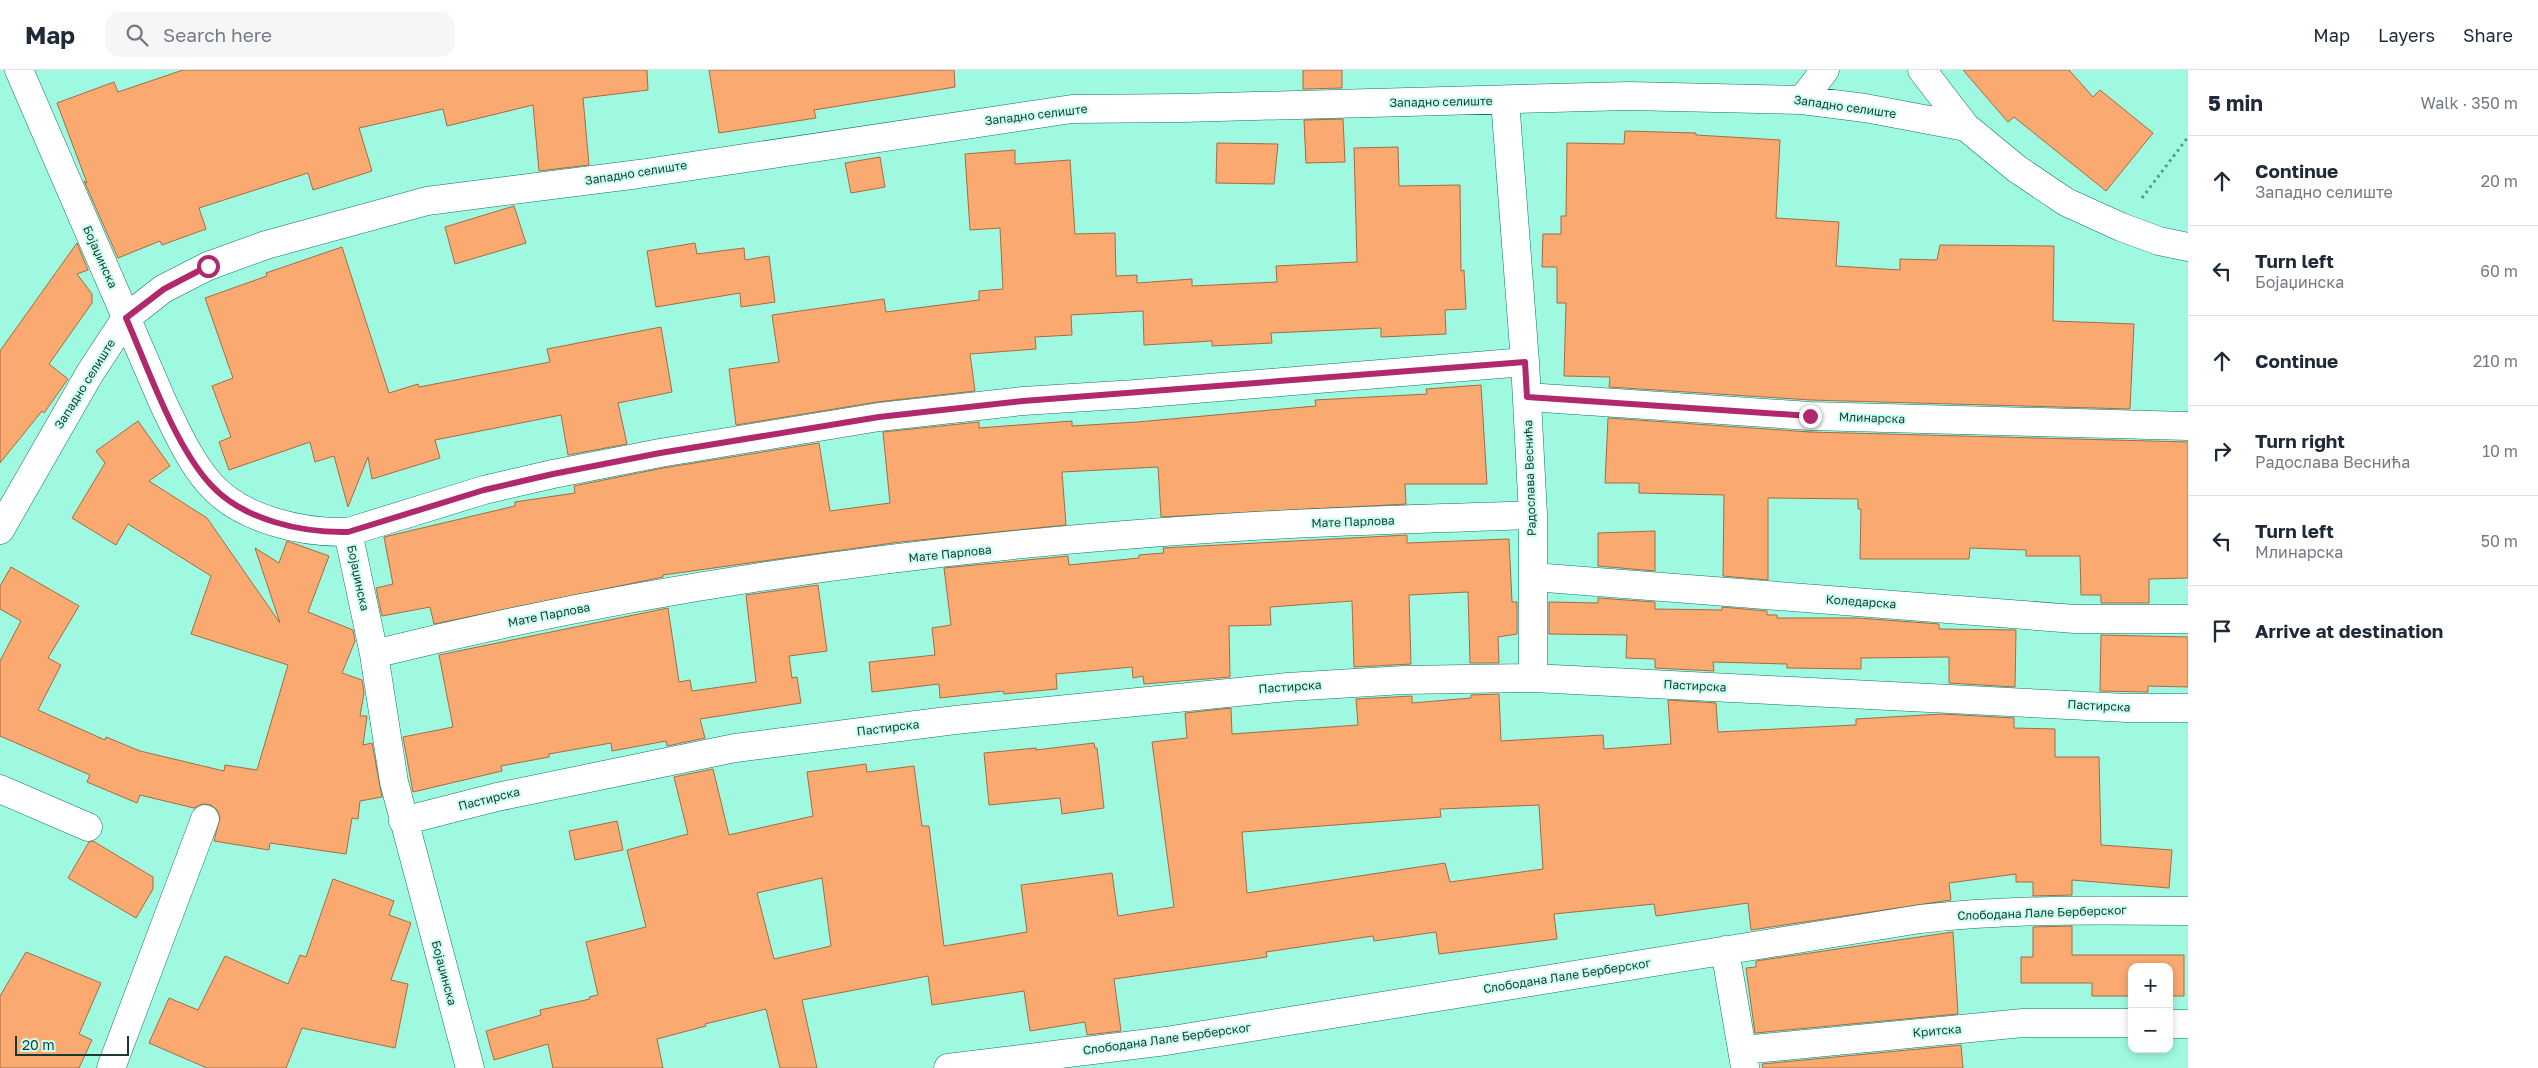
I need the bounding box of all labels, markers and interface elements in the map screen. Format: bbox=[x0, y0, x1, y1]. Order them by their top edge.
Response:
search box bbox=[105, 12, 455, 57]
text: Map bbox=[25, 20, 75, 49]
icon: search bbox=[123, 21, 151, 49]
text: Search here bbox=[163, 23, 272, 46]
text: Map bbox=[2313, 24, 2350, 46]
text: Layers bbox=[2378, 24, 2435, 46]
text: Share bbox=[2463, 24, 2513, 46]
text: 5 min bbox=[2208, 90, 2263, 116]
street label: Западно селиште bbox=[1793, 92, 1897, 121]
street label: Западно селиште bbox=[1389, 93, 1493, 110]
text: Walk · 350 m bbox=[2421, 93, 2518, 113]
street label: Западно селиште bbox=[984, 101, 1088, 128]
street label: Западно селиште bbox=[584, 157, 688, 188]
text: Continue bbox=[2255, 159, 2338, 182]
icon: ahead bbox=[2208, 167, 2236, 195]
text: 20 m bbox=[2481, 171, 2518, 191]
text: Западно селиште bbox=[2255, 182, 2393, 202]
street label: Бојаџинска bbox=[80, 223, 121, 290]
text: Turn left bbox=[2255, 249, 2334, 272]
route start bbox=[197, 255, 220, 278]
icon: left bbox=[2208, 257, 2236, 285]
text: 60 m bbox=[2480, 261, 2518, 281]
text: Бојаџинска bbox=[2255, 272, 2344, 292]
street label: Западно селиште bbox=[51, 336, 118, 432]
icon: ahead bbox=[2208, 347, 2236, 375]
text: Continue bbox=[2255, 349, 2338, 372]
text: 210 m bbox=[2473, 351, 2518, 371]
route end bbox=[1799, 405, 1822, 428]
street label: Млинарска bbox=[1839, 409, 1905, 426]
street label: Радослава Веснића bbox=[1520, 420, 1539, 536]
text: Turn right bbox=[2255, 429, 2345, 452]
icon: right bbox=[2208, 437, 2236, 465]
text: 10 m bbox=[2482, 441, 2518, 461]
text: Радослава Веснића bbox=[2255, 452, 2410, 472]
street label: Мате Парлова bbox=[1311, 513, 1395, 530]
text: Turn left bbox=[2255, 519, 2334, 542]
icon: left bbox=[2208, 527, 2236, 555]
text: 50 m bbox=[2481, 531, 2518, 551]
street label: Мате Парлова bbox=[908, 542, 992, 565]
text: Млинарска bbox=[2255, 542, 2343, 562]
street label: Бојаџинска bbox=[344, 544, 373, 612]
street label: Коледарска bbox=[1825, 592, 1897, 611]
street label: Мате Парлова bbox=[506, 599, 591, 630]
icon: arrive bbox=[2208, 617, 2236, 645]
text: Arrive at destination bbox=[2255, 619, 2443, 642]
street label: Пастирска bbox=[1663, 676, 1727, 695]
street label: Пастирска bbox=[1258, 677, 1322, 696]
street label: Пастирска bbox=[2067, 696, 2131, 715]
street label: Пастирска bbox=[856, 716, 920, 739]
street label: Пастирска bbox=[456, 784, 521, 813]
street label: Слободана Лале Берберског bbox=[1957, 902, 2127, 923]
street label: Бојаџинска bbox=[429, 939, 460, 1007]
street label: Слободана Лале Берберског bbox=[1482, 955, 1652, 996]
map controls bbox=[2128, 963, 2173, 1053]
button: + bbox=[2128, 963, 2173, 1008]
button: − bbox=[2128, 1008, 2173, 1053]
street label: Слободана Лале Берберског bbox=[1082, 1019, 1252, 1058]
street label: Критска bbox=[1912, 1021, 1962, 1040]
scale bar bbox=[15, 1033, 129, 1056]
text: 20 m bbox=[22, 1036, 55, 1053]

